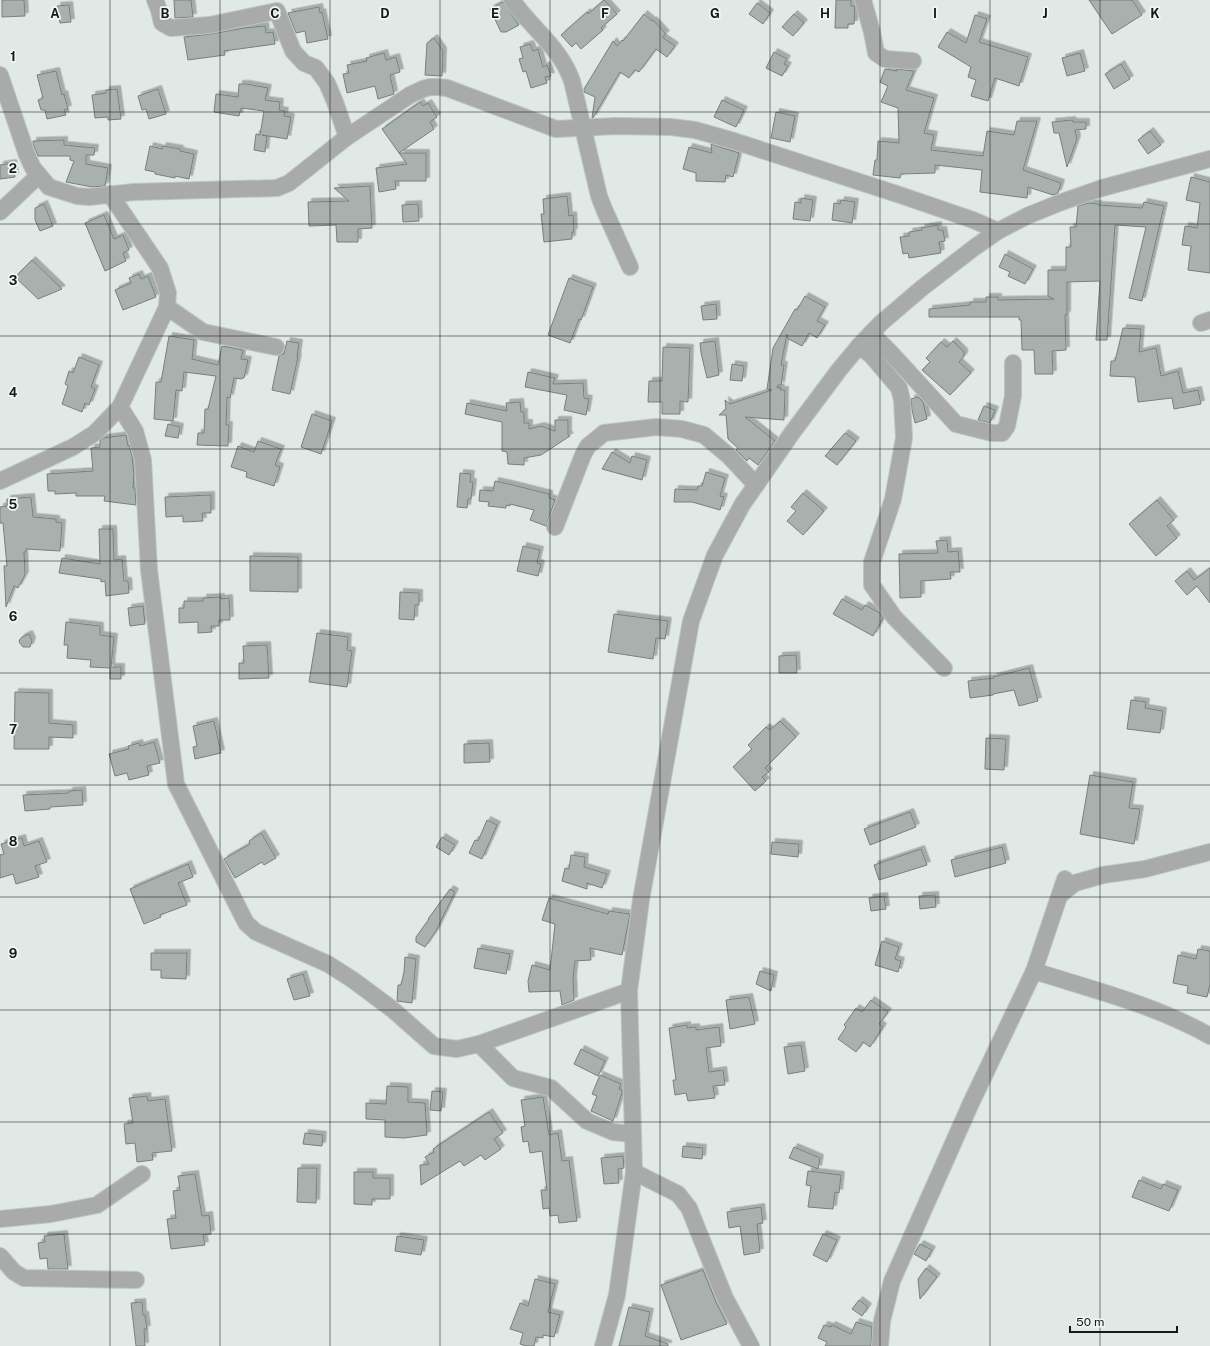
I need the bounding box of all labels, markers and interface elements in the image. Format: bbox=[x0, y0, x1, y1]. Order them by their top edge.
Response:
text: A bbox=[50, 6, 60, 21]
text: B bbox=[161, 6, 170, 21]
text: C bbox=[270, 6, 280, 21]
text: D bbox=[380, 6, 390, 21]
text: E bbox=[491, 6, 499, 21]
text: F bbox=[601, 6, 609, 21]
text: G bbox=[710, 6, 720, 21]
text: H bbox=[820, 6, 830, 21]
text: I bbox=[933, 6, 937, 21]
text: J bbox=[1042, 6, 1048, 21]
text: K bbox=[1150, 6, 1160, 21]
text: 1 bbox=[10, 49, 16, 64]
text: 2 bbox=[9, 161, 17, 176]
text: 3 bbox=[9, 273, 18, 288]
text: 4 bbox=[9, 385, 18, 400]
text: 5 bbox=[9, 497, 18, 512]
text: 6 bbox=[9, 609, 18, 624]
text: 7 bbox=[9, 722, 17, 737]
text: 8 bbox=[9, 834, 18, 849]
text: 9 bbox=[9, 946, 17, 961]
scale bar bbox=[1070, 1308, 1177, 1334]
text: 50 m bbox=[1076, 1315, 1104, 1329]

